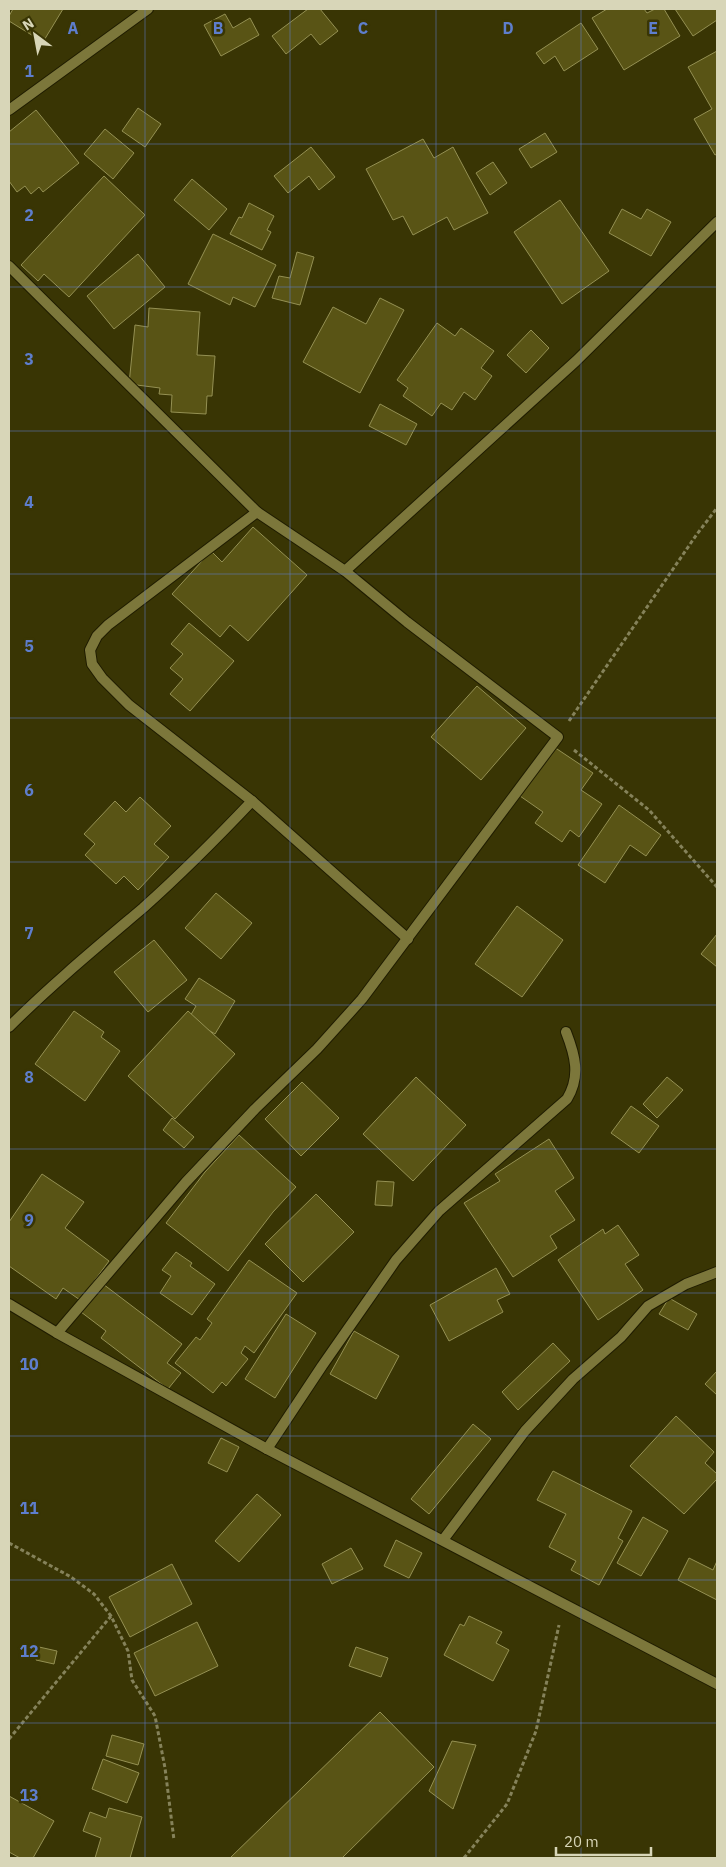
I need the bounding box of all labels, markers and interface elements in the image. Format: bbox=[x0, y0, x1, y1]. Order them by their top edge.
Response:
north arrow bbox=[10, 10, 60, 60]
text: N bbox=[19, 14, 37, 34]
text: A bbox=[68, 18, 79, 38]
text: B bbox=[213, 18, 224, 38]
text: C bbox=[358, 18, 368, 38]
text: D bbox=[502, 18, 514, 38]
text: E bbox=[648, 18, 658, 38]
text: 1 bbox=[24, 61, 34, 81]
text: 2 bbox=[24, 205, 34, 225]
text: 3 bbox=[24, 349, 34, 369]
text: 4 bbox=[24, 492, 34, 512]
text: 5 bbox=[24, 636, 34, 656]
text: 6 bbox=[24, 780, 34, 800]
text: 7 bbox=[24, 923, 34, 943]
text: 8 bbox=[24, 1067, 34, 1087]
text: 9 bbox=[24, 1210, 34, 1230]
text: 10 bbox=[19, 1354, 39, 1374]
text: 11 bbox=[19, 1498, 39, 1518]
text: 12 bbox=[19, 1641, 39, 1661]
text: 13 bbox=[19, 1785, 39, 1805]
scale bar bbox=[556, 1824, 651, 1856]
text: 20 m bbox=[564, 1832, 599, 1851]

